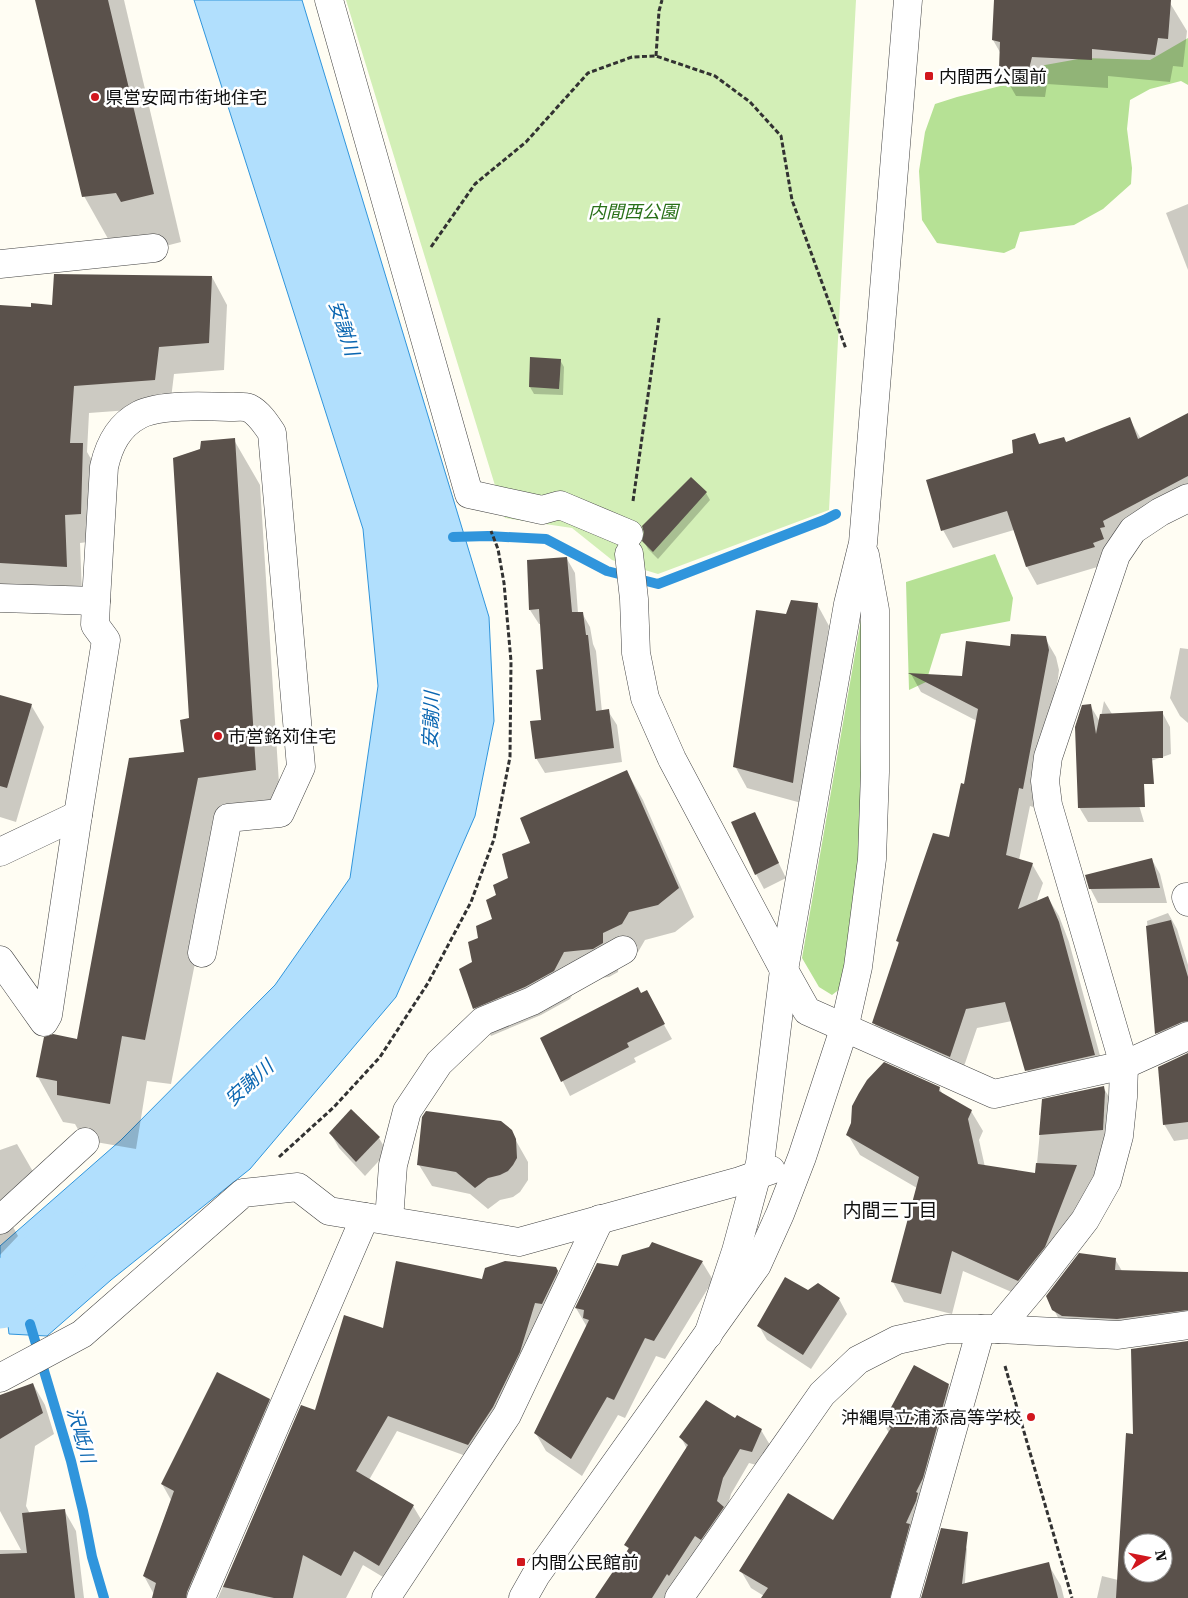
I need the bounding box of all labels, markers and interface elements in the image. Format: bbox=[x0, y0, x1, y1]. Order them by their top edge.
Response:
place label: 内間西公園前 bbox=[939, 66, 1047, 87]
marker: 内間西公園前 bbox=[923, 70, 935, 82]
place label: 県営安岡市街地住宅 bbox=[105, 87, 267, 108]
marker: 県営安岡市街地住宅 bbox=[89, 91, 101, 103]
park label: 内間西公園 bbox=[588, 201, 681, 222]
water label: 安謝川 bbox=[324, 297, 364, 361]
water label: 安謝川 bbox=[419, 689, 444, 749]
place label: 市営銘苅住宅 bbox=[228, 726, 336, 747]
marker: 市営銘苅住宅 bbox=[212, 730, 224, 742]
water label: 安謝川 bbox=[220, 1054, 279, 1111]
district label: 内間三丁目 bbox=[842, 1199, 938, 1222]
water label: 沢岻川 bbox=[62, 1404, 100, 1467]
place label: 沖縄県立浦添高等学校 bbox=[841, 1407, 1021, 1428]
marker: 沖縄県立浦添高等学校 bbox=[1025, 1411, 1037, 1423]
north arrow bbox=[1123, 1533, 1173, 1583]
text: N bbox=[1152, 1549, 1170, 1563]
place label: 内間公民館前 bbox=[531, 1552, 639, 1573]
marker: 内間公民館前 bbox=[515, 1556, 527, 1568]

